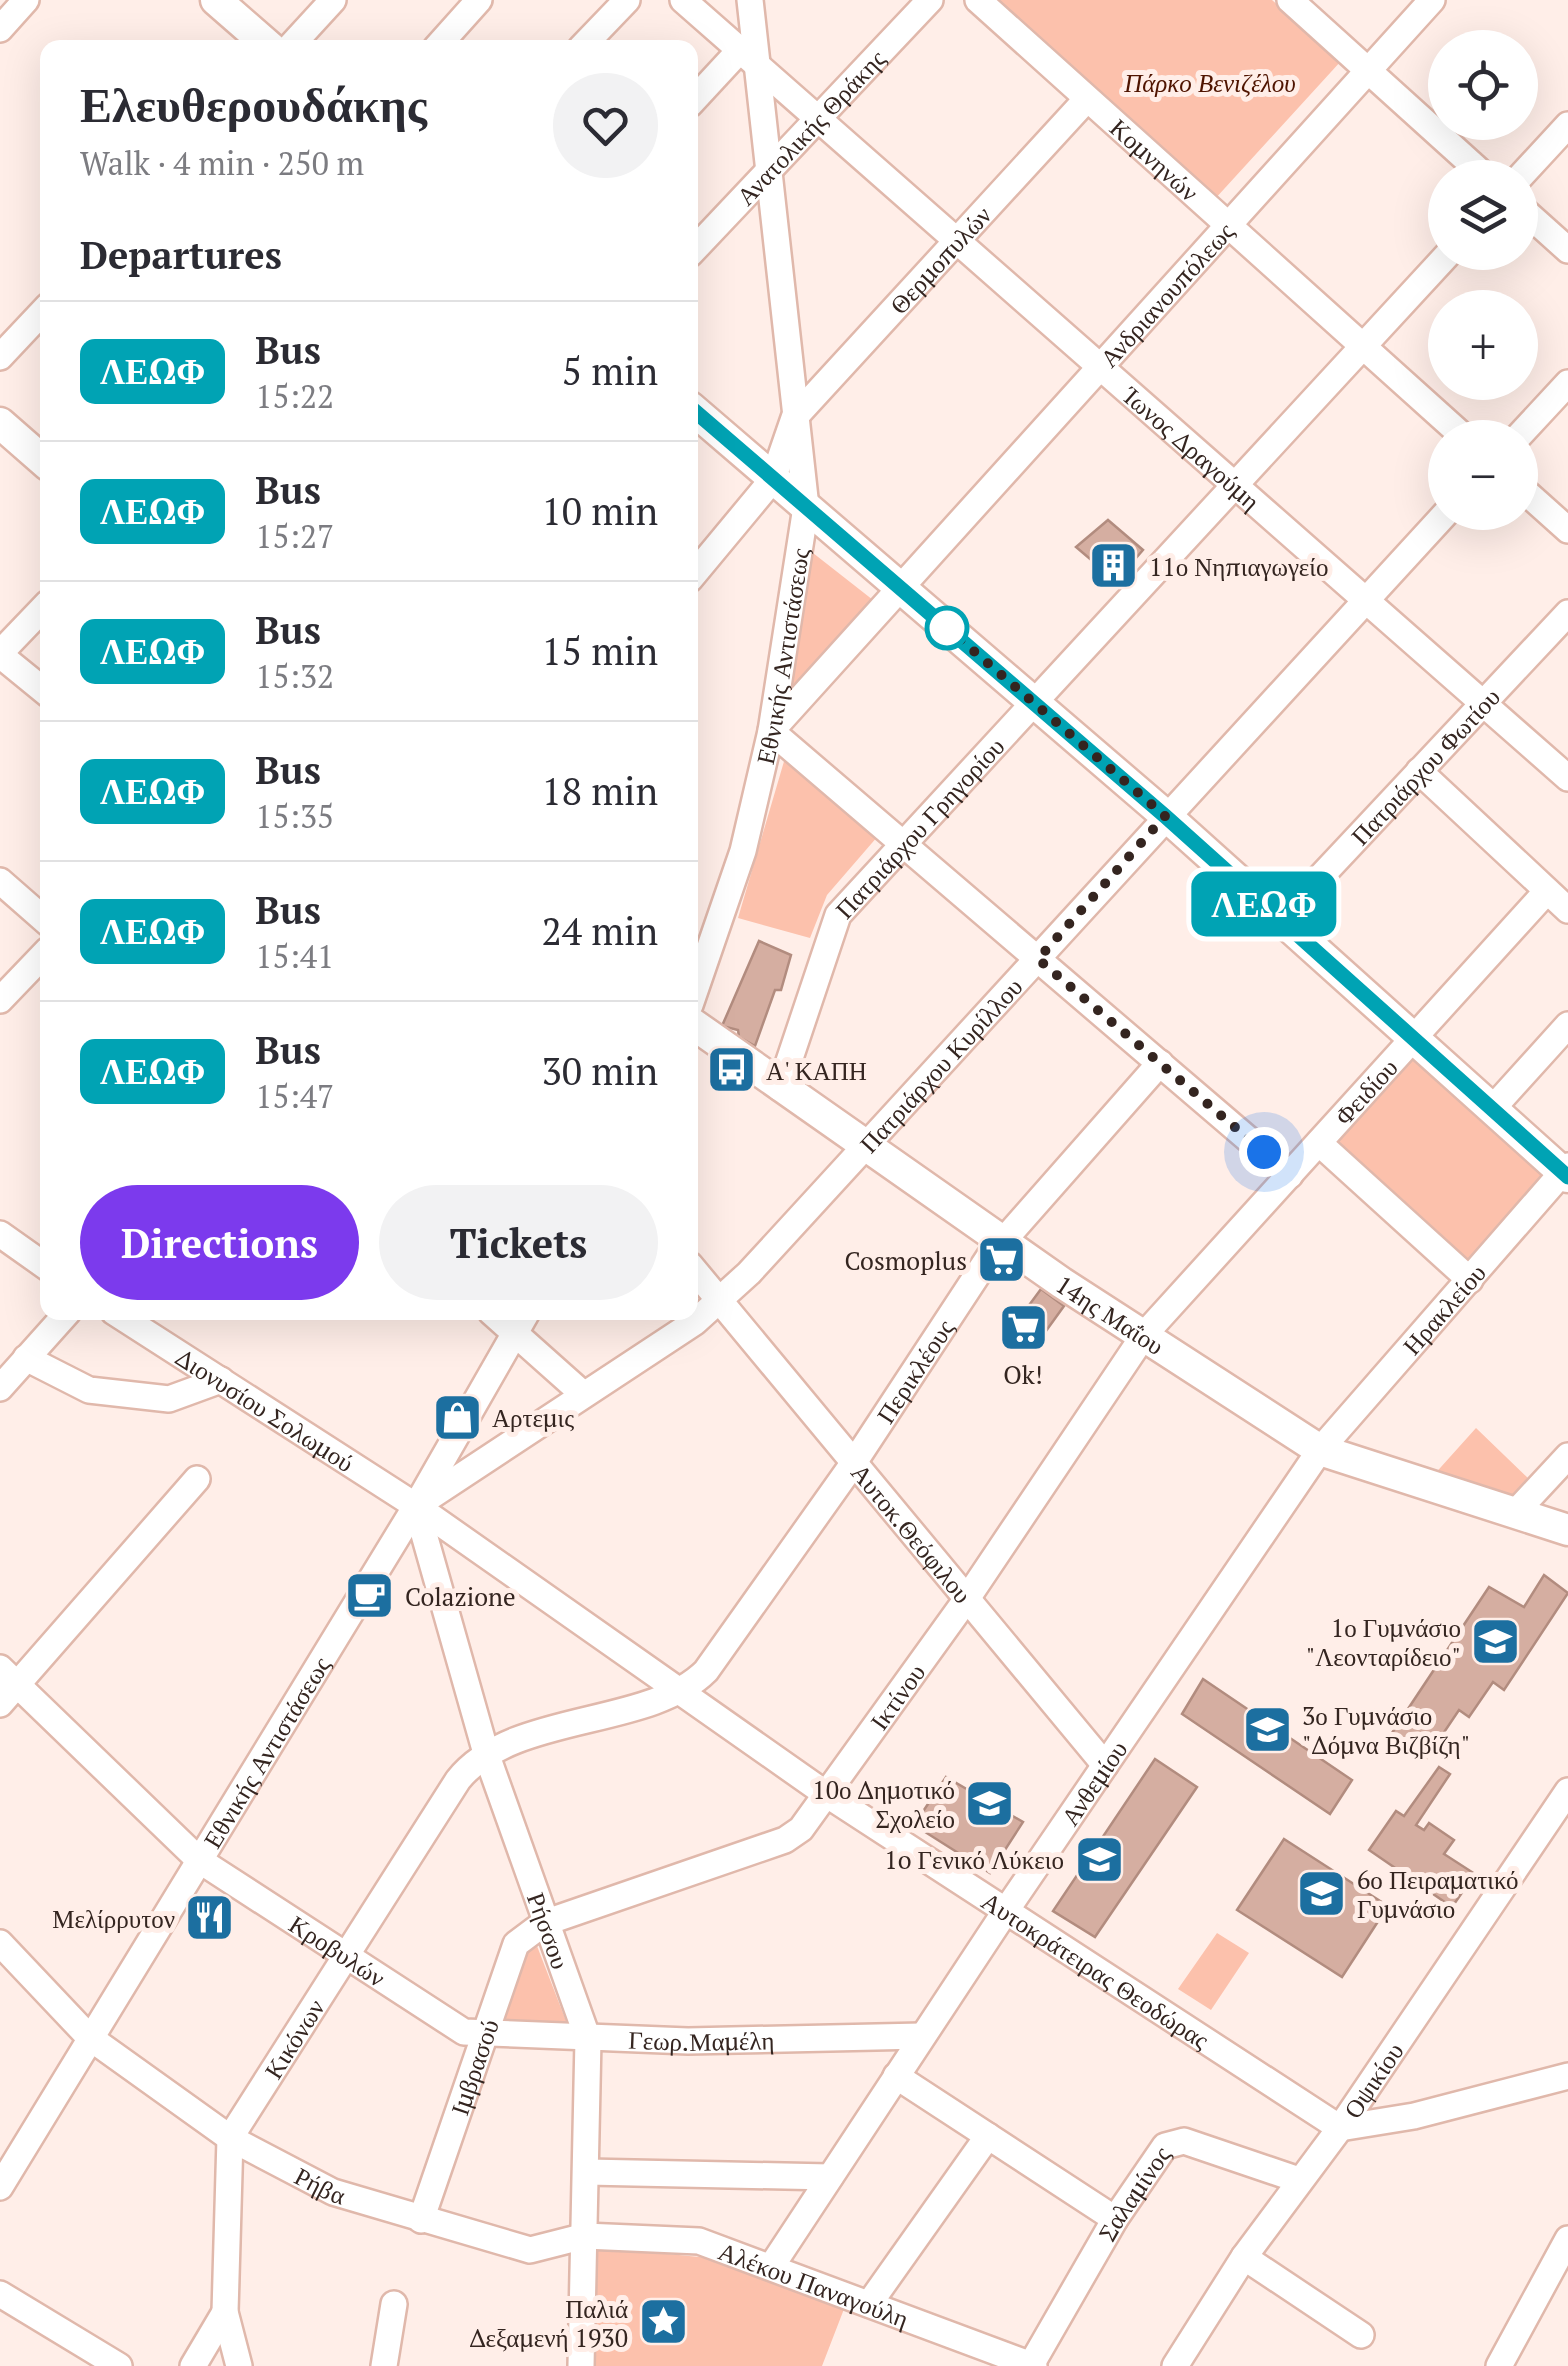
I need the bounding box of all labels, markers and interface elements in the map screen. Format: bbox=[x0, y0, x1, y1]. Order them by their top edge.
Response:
map controls bbox=[1428, 30, 1538, 530]
button: locate bbox=[1428, 30, 1538, 140]
street label: Ανατολικής Θράκης bbox=[729, 42, 892, 212]
park label: Πάρκο Βενιζέλου bbox=[1123, 66, 1296, 99]
text: Ελευθερουδάκης bbox=[80, 72, 427, 136]
button: heart bbox=[553, 73, 658, 178]
street label: Κομνηνών bbox=[1104, 111, 1206, 208]
text: Walk · 4 min · 250 m bbox=[80, 142, 364, 184]
button: layers bbox=[1428, 160, 1538, 270]
street label: Θερμοπυλών bbox=[882, 198, 998, 320]
street label: Ανδριανουπόλεως bbox=[1092, 214, 1240, 374]
text: Departures bbox=[80, 230, 282, 280]
button: + bbox=[1428, 290, 1538, 400]
text: Bus bbox=[255, 325, 321, 375]
text: 5 min bbox=[562, 346, 658, 396]
text: ΛΕΩΦ bbox=[100, 348, 205, 394]
text: 15:22 bbox=[255, 375, 334, 417]
street label: Ίωνος Δραγούμη bbox=[1116, 378, 1268, 517]
button: − bbox=[1428, 420, 1538, 530]
text: Bus bbox=[255, 465, 321, 515]
text: 10 min bbox=[541, 486, 658, 536]
text: ΛΕΩΦ bbox=[100, 488, 205, 534]
text: 15:27 bbox=[255, 515, 334, 557]
building icon: 11ο Νηπιαγωγείο bbox=[1088, 540, 1140, 592]
street label: Εθνικής Αντιστάσεως bbox=[747, 546, 816, 767]
place label: 11ο Νηπιαγωγείο bbox=[1149, 550, 1328, 583]
text: Bus bbox=[255, 605, 321, 655]
unlabelled marker bbox=[926, 607, 968, 649]
text: 15 min bbox=[541, 626, 658, 676]
text: ΛΕΩΦ bbox=[100, 628, 205, 674]
text: 15:32 bbox=[255, 655, 334, 697]
street label: Πατριάρχου Φωτίου bbox=[1343, 680, 1506, 852]
street label: Πατριάρχου Γρηγορίου bbox=[827, 730, 1011, 925]
text: Bus bbox=[255, 745, 321, 795]
text: 18 min bbox=[541, 766, 658, 816]
text: ΛΕΩΦ bbox=[100, 768, 205, 814]
text: 15:35 bbox=[255, 795, 334, 837]
line badge: ΛΕΩΦ bbox=[1194, 872, 1334, 936]
text: ΛΕΩΦ bbox=[1211, 881, 1317, 927]
text: Bus bbox=[255, 885, 321, 935]
text: 24 min bbox=[541, 906, 658, 956]
text: ΛΕΩΦ bbox=[100, 908, 205, 954]
text: 15:41 bbox=[255, 935, 334, 977]
street label: Πατριάρχου Κυρίλλου bbox=[852, 970, 1029, 1159]
text: Bus bbox=[255, 1025, 321, 1075]
bus stop icon: Α' ΚΑΠΗ bbox=[705, 1044, 757, 1096]
text: 30 min bbox=[541, 1046, 658, 1096]
text: ΛΕΩΦ bbox=[100, 1048, 205, 1094]
street label: Φειδίου bbox=[1327, 1051, 1404, 1131]
place label: Α' ΚΑΠΗ bbox=[766, 1054, 867, 1087]
text: 15:47 bbox=[255, 1075, 334, 1117]
your location bbox=[1239, 1127, 1289, 1177]
button: Directions bbox=[80, 1185, 359, 1300]
button: Tickets bbox=[379, 1185, 658, 1300]
supermarket icon: Cosmoplus bbox=[976, 1234, 1028, 1286]
place label: Cosmoplus bbox=[845, 1244, 967, 1277]
street label: Ηρακλείου bbox=[1395, 1256, 1492, 1361]
street label: 14ης Μαΐου bbox=[1050, 1267, 1171, 1361]
supermarket icon: Ok! bbox=[997, 1302, 1049, 1354]
street label: Περικλέους bbox=[868, 1312, 960, 1429]
street label: Διονυσίου Σολωμού bbox=[170, 1340, 361, 1479]
place label: Ok! bbox=[1003, 1358, 1043, 1391]
shop icon: Αρτεμις bbox=[431, 1391, 483, 1443]
place label: Αρτεμις bbox=[492, 1401, 574, 1434]
street label: Αυτοκ.Θεόφιλου bbox=[845, 1456, 980, 1609]
cafe icon: Colazione bbox=[344, 1570, 396, 1622]
place label: Colazione bbox=[405, 1580, 515, 1613]
place label: 1ο Γυμνάσιο "Λεονταρίδειο" bbox=[1306, 1611, 1461, 1673]
school or university icon: 1ο Γυμνάσιο "Λεονταρίδειο" bbox=[1470, 1615, 1522, 1667]
street label: Εθνικής Αντιστάσεως bbox=[195, 1650, 337, 1854]
street label: Ικτίνου bbox=[862, 1656, 932, 1736]
place label: 3ο Γυμνάσιο "Δόμνα Βιζβίζη" bbox=[1302, 1699, 1470, 1761]
school or university icon: 3ο Γυμνάσιο "Δόμνα Βιζβίζη" bbox=[1241, 1703, 1293, 1755]
street label: Ανθεμίου bbox=[1053, 1733, 1134, 1831]
place label: 10ο Δημοτικό Σχολείο bbox=[812, 1773, 955, 1835]
school or university icon: 10ο Δημοτικό Σχολείο bbox=[964, 1777, 1016, 1829]
school or university icon: 1o Γενικό Λύκειο bbox=[1073, 1833, 1125, 1885]
place label: 1o Γενικό Λύκειο bbox=[884, 1843, 1064, 1876]
place label: 6ο Πειραματικό Γυμνάσιο bbox=[1357, 1863, 1519, 1925]
school or university icon: 6ο Πειραματικό Γυμνάσιο bbox=[1296, 1867, 1348, 1919]
street label: Αυτοκράτειρας Θεοδώρας bbox=[976, 1883, 1216, 2056]
street label: Ρήσσου bbox=[520, 1888, 578, 1973]
restaurant icon: Μελίρρυτον bbox=[184, 1892, 236, 1944]
place label: Μελίρρυτον bbox=[52, 1902, 175, 1935]
street label: Κροβυλών bbox=[283, 1907, 392, 1993]
street label: Κικόνων bbox=[256, 1992, 331, 2085]
street label: Ιμβρασού bbox=[442, 2014, 506, 2119]
street label: Γεωρ.Μαμέλη bbox=[628, 2022, 775, 2058]
street label: Οψικίου bbox=[1335, 2035, 1410, 2124]
street label: Σαλαμίνος bbox=[1090, 2139, 1177, 2247]
street label: Ρήβα bbox=[289, 2159, 349, 2211]
street label: Αλέκου Παναγούλη bbox=[714, 2233, 913, 2334]
place label: Παλιά Δεξαμενή 1930 bbox=[469, 2292, 628, 2354]
place icon: Παλιά Δεξαμενή 1930 bbox=[637, 2296, 689, 2348]

